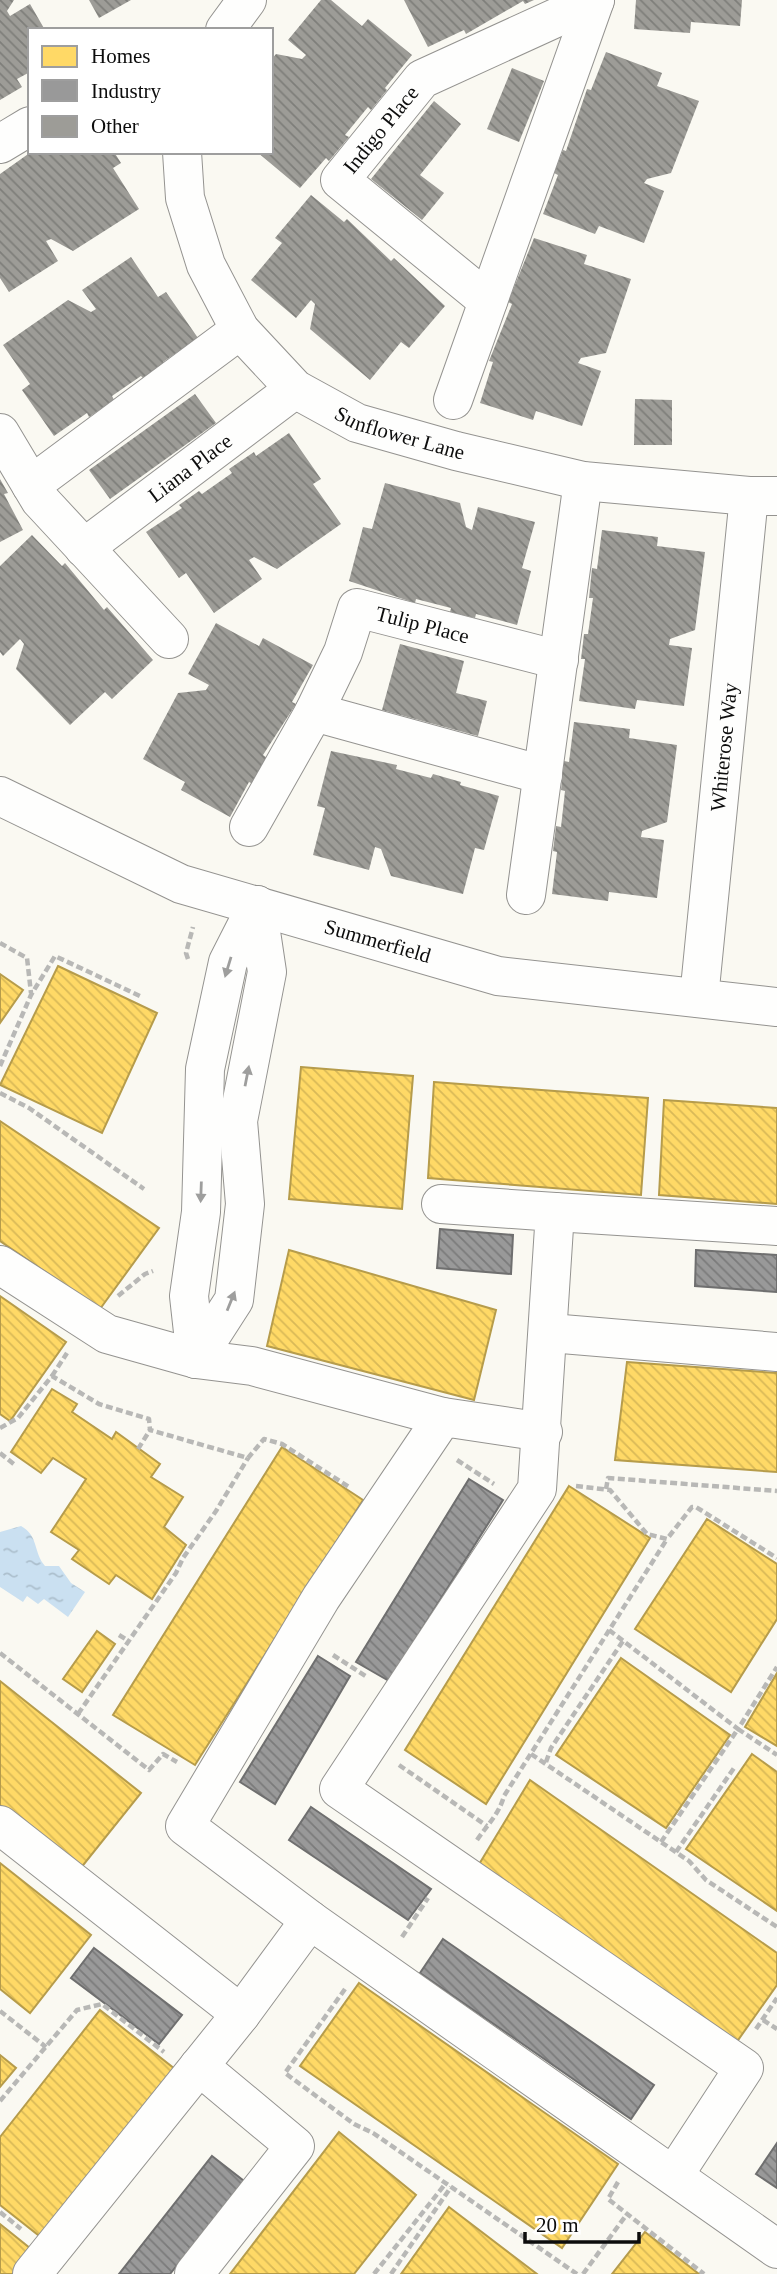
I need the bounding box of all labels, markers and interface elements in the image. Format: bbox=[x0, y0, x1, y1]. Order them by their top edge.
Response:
legend bbox=[28, 28, 273, 154]
text: Homes bbox=[91, 44, 151, 68]
text: Industry bbox=[91, 79, 161, 103]
street label: Indigo Place bbox=[338, 81, 423, 178]
text: Other bbox=[91, 114, 139, 138]
street label: Sunflower Lane bbox=[331, 401, 467, 465]
street label: Liana Place bbox=[144, 429, 237, 507]
street label: Tulip Place bbox=[373, 601, 472, 648]
street label: Whiterose Way bbox=[706, 681, 742, 813]
street label: Summerfield bbox=[322, 914, 434, 968]
one-way arrow bbox=[223, 956, 233, 977]
one-way arrow bbox=[241, 1065, 252, 1087]
one-way arrow bbox=[196, 1181, 207, 1203]
one-way arrow bbox=[226, 1290, 237, 1311]
scale bar bbox=[525, 2200, 639, 2244]
text: 20 m bbox=[536, 2213, 579, 2237]

